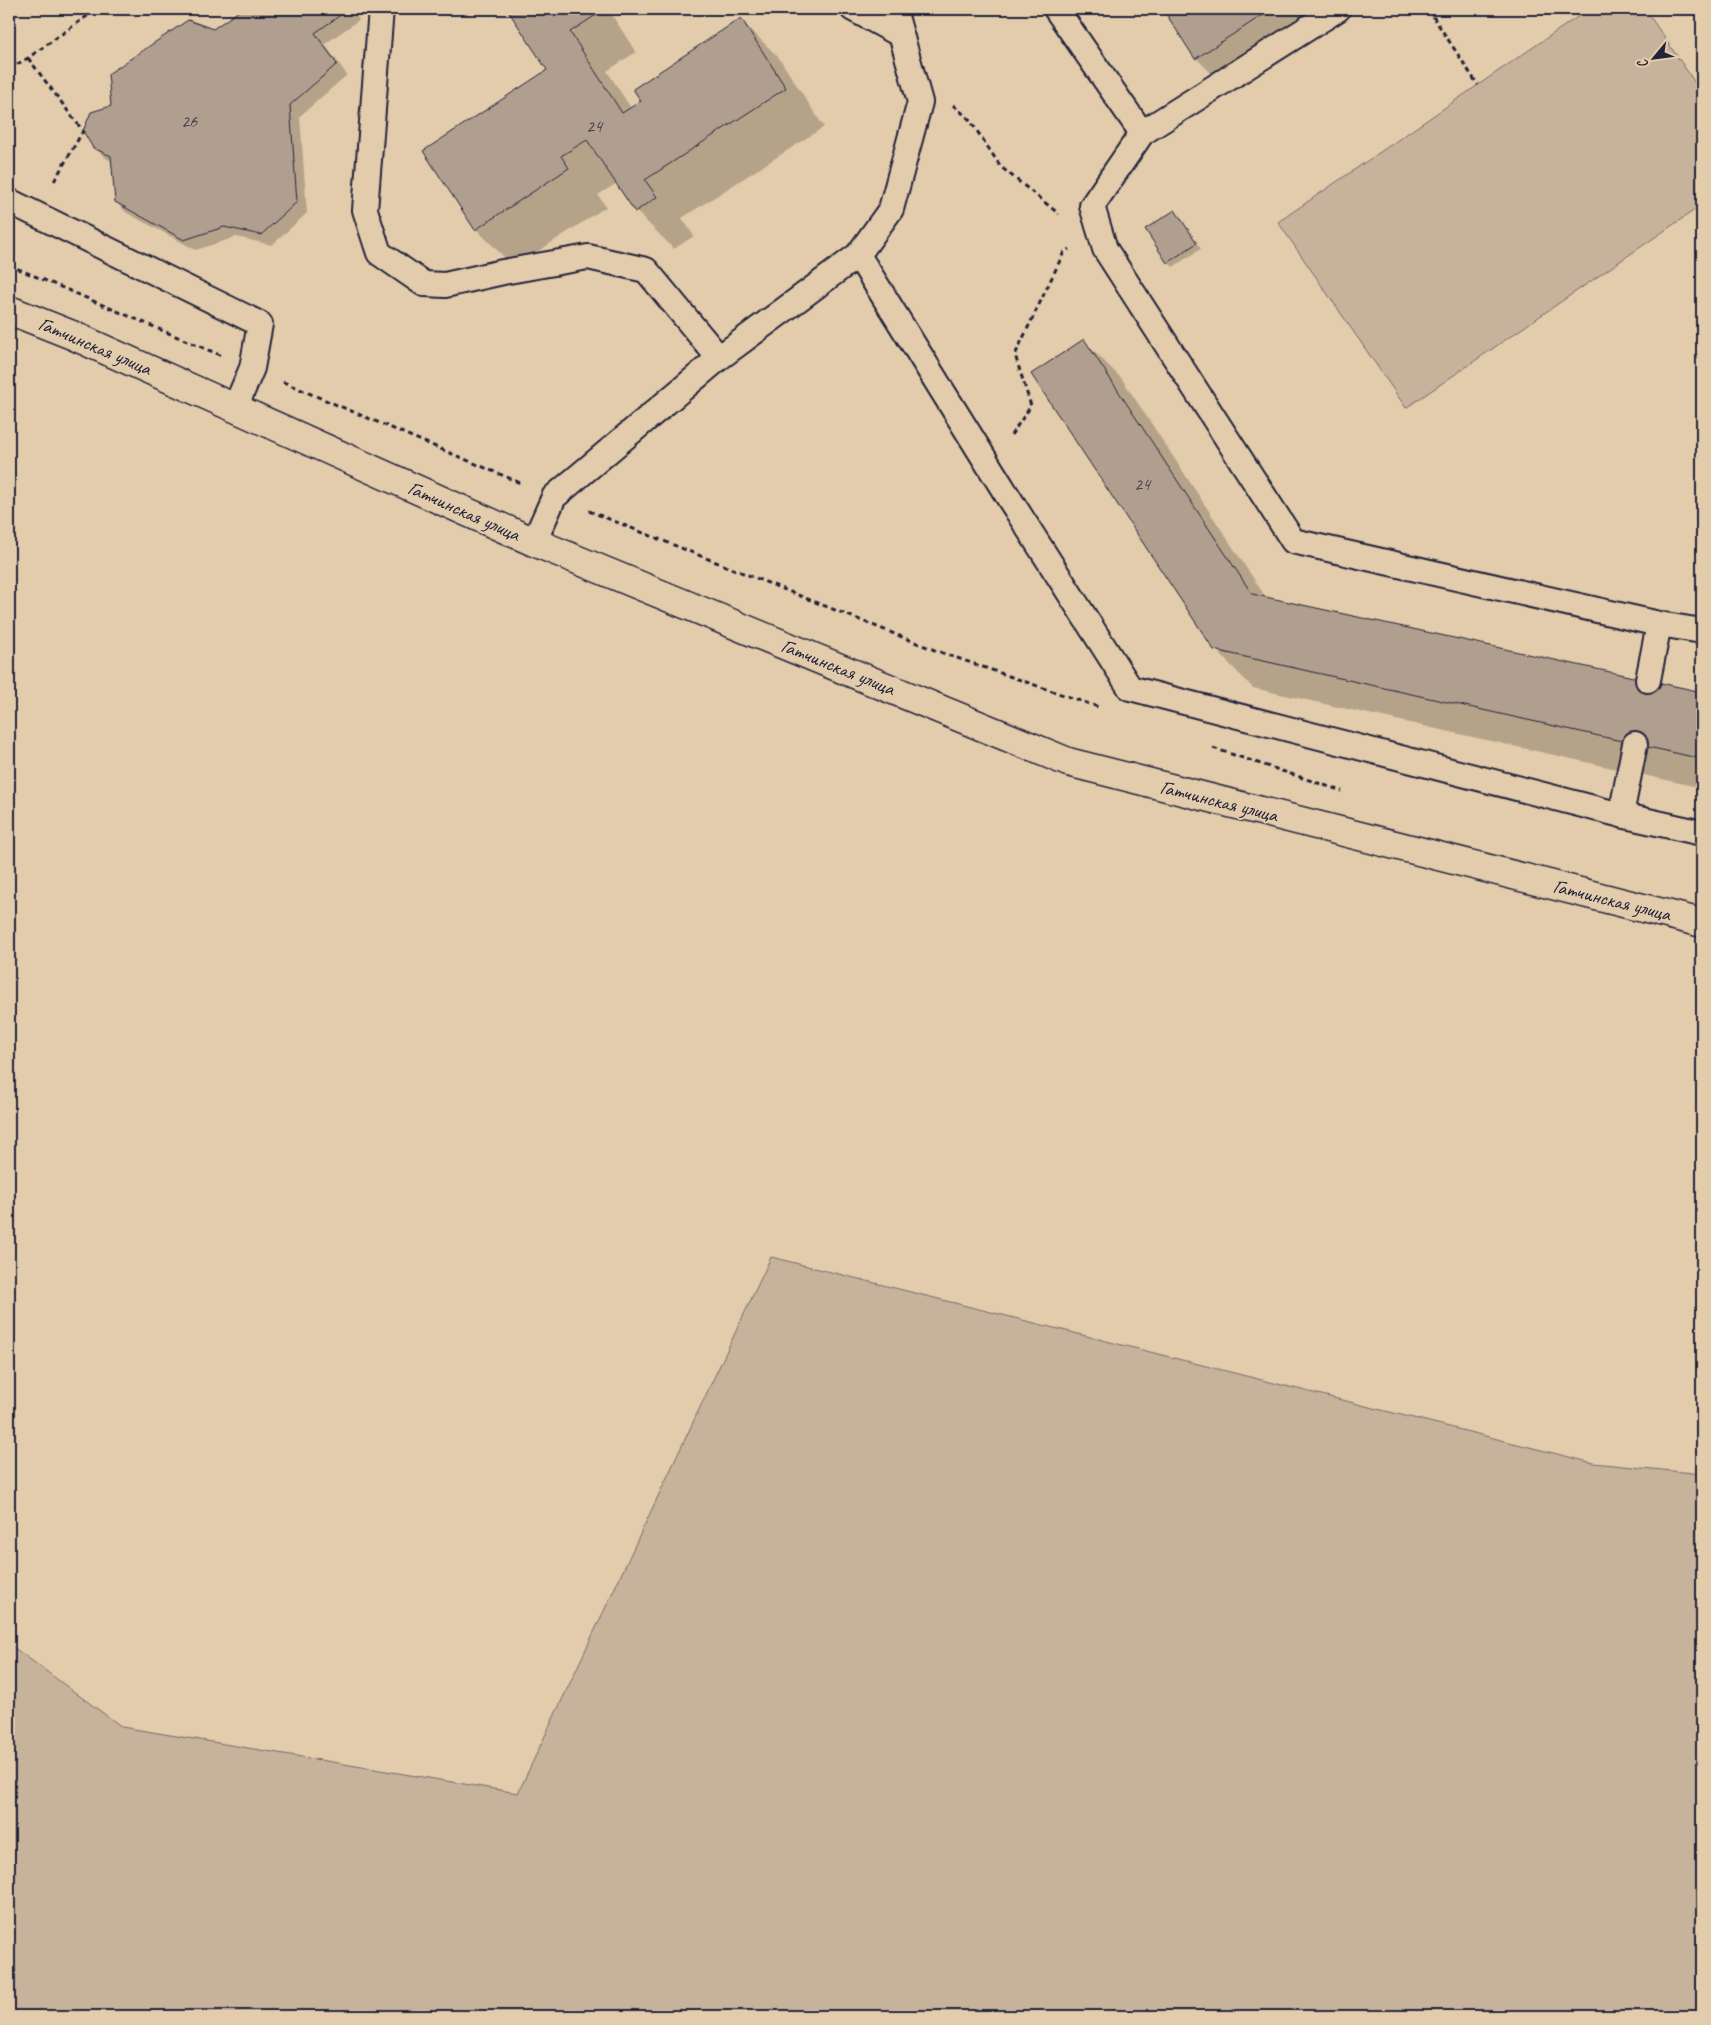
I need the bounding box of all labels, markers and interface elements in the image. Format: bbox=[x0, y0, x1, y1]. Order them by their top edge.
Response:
north arrow bbox=[1628, 32, 1678, 82]
text: С bbox=[1633, 55, 1652, 71]
house number: 26 bbox=[181, 110, 198, 132]
house number: 24 bbox=[586, 115, 604, 137]
street label: Гатчинская улица bbox=[35, 311, 156, 381]
house number: 24 bbox=[1134, 473, 1152, 495]
street label: Гатчинская улица bbox=[404, 475, 525, 547]
street label: Гатчинская улица bbox=[778, 633, 900, 702]
street label: Гатчинская улица bbox=[1158, 774, 1282, 828]
street label: Гатчинская улица bbox=[1551, 873, 1675, 927]

